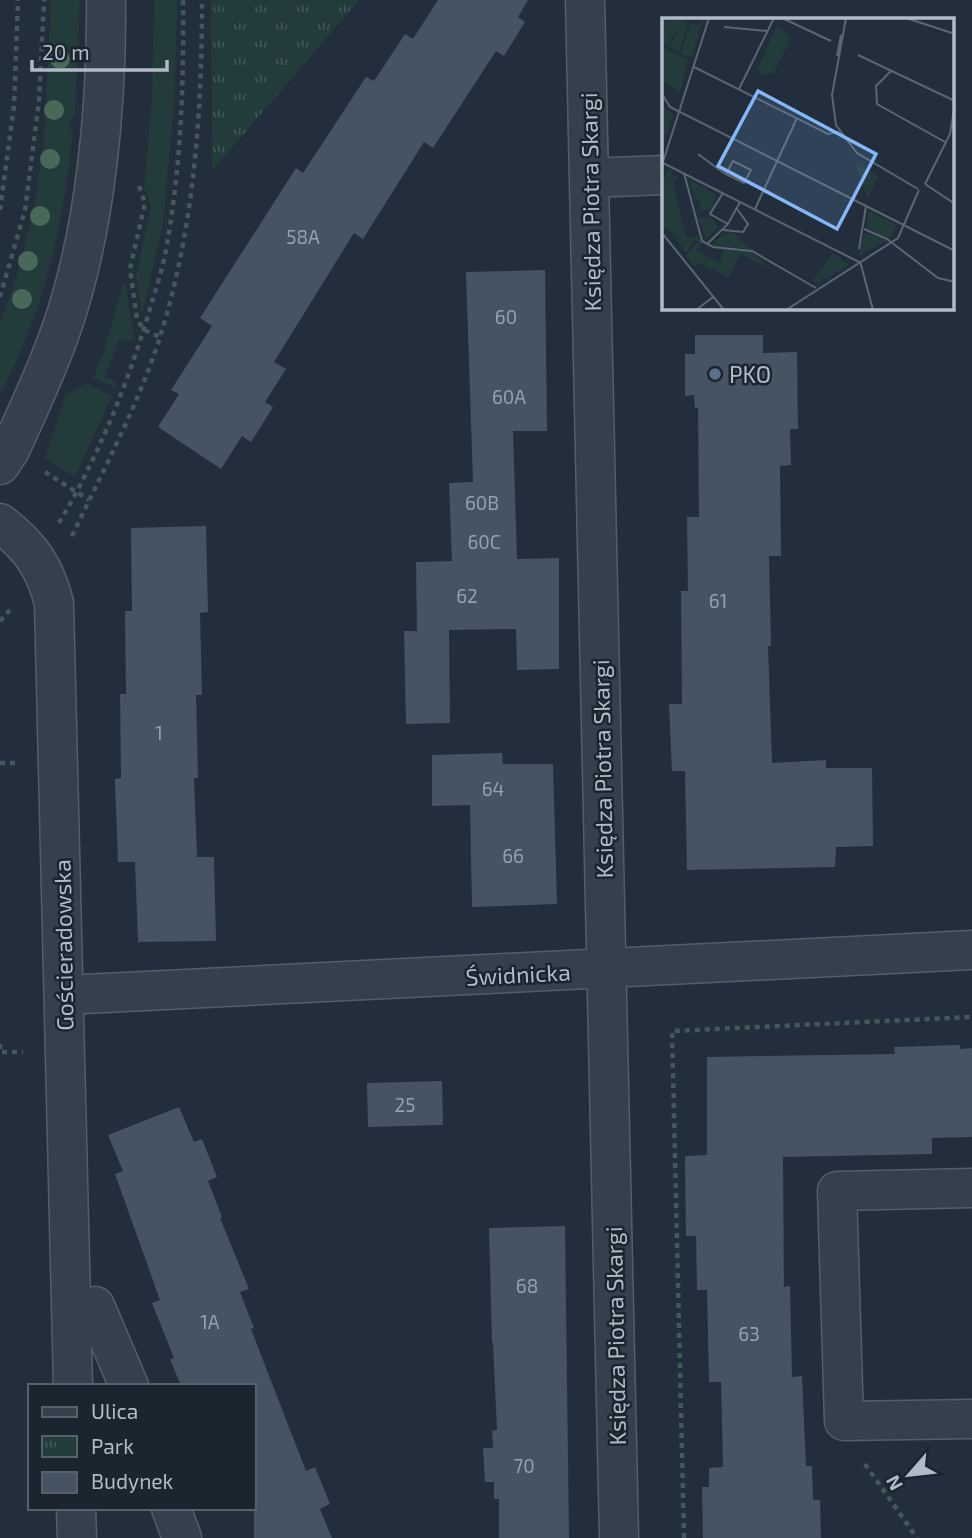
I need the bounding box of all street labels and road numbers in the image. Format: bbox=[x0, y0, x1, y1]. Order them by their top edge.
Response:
street label: Księdza Piotra Skargi bbox=[574, 92, 606, 312]
street label: Księdza Piotra Skargi bbox=[586, 659, 618, 879]
street label: Gościeradowska bbox=[48, 859, 78, 1031]
street label: Świdnicka bbox=[465, 957, 571, 991]
street label: Księdza Piotra Skargi bbox=[599, 1226, 631, 1446]

